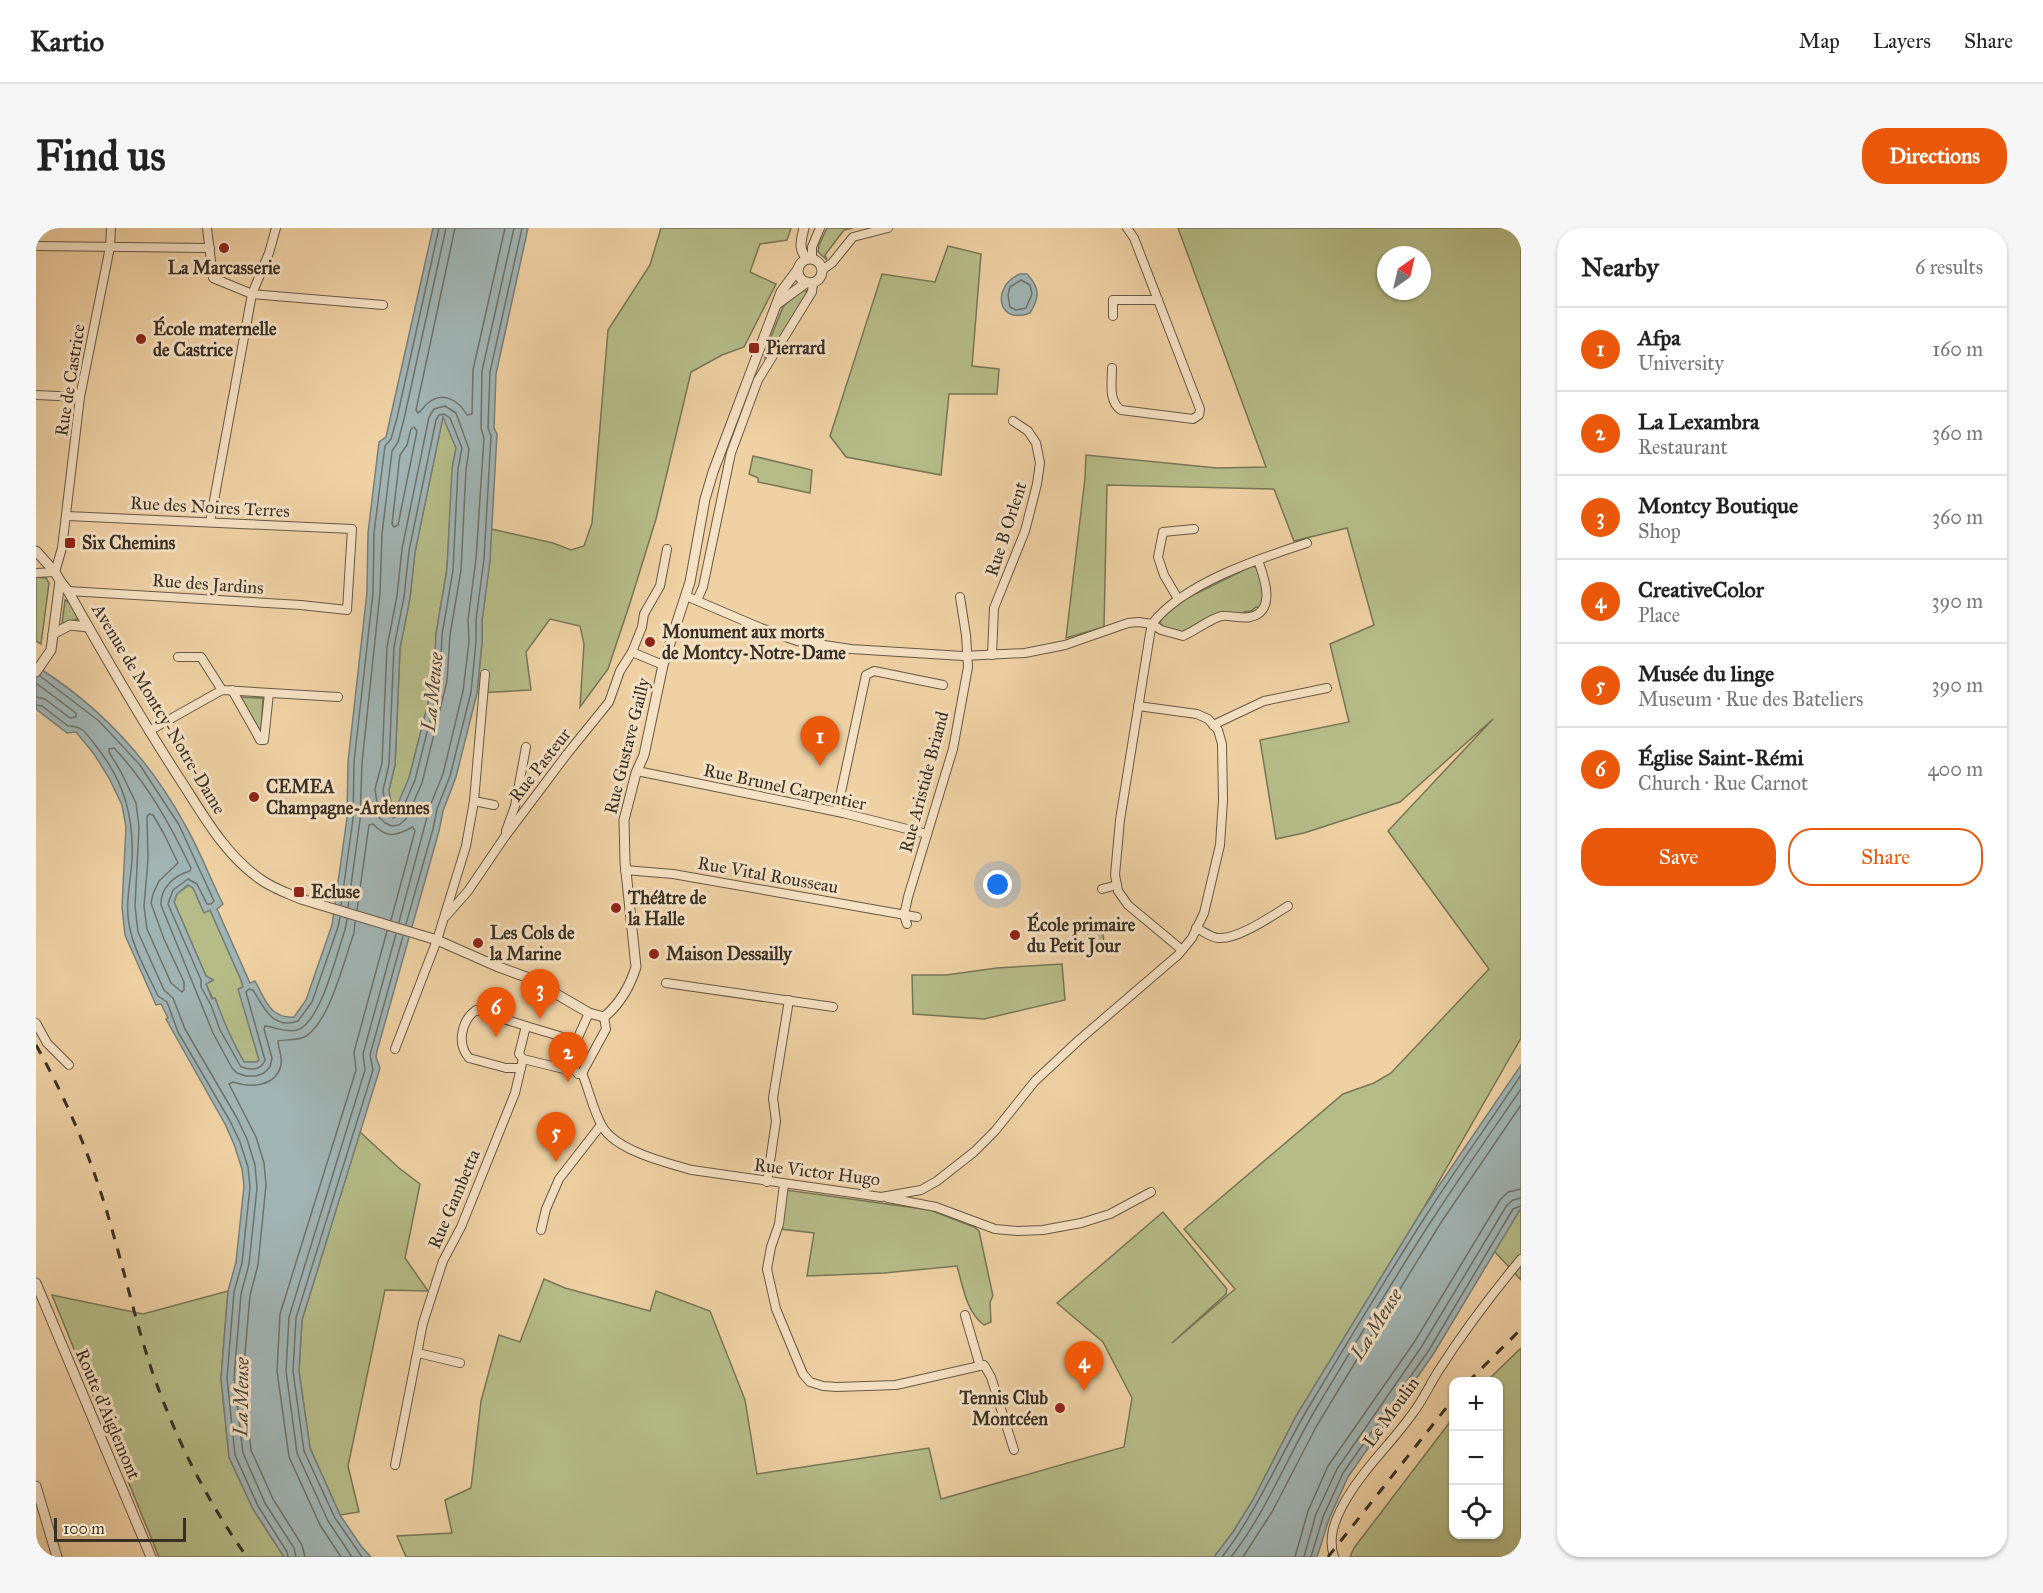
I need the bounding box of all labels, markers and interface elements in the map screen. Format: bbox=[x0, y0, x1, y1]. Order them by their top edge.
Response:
text: Kartio bbox=[30, 24, 104, 59]
text: Map bbox=[1799, 28, 1840, 54]
text: Layers bbox=[1873, 28, 1931, 54]
text: Share bbox=[1964, 28, 2013, 54]
button: Directions bbox=[1862, 128, 2007, 184]
text: Find us bbox=[36, 130, 166, 182]
marker: La Marcasserie bbox=[217, 241, 231, 255]
north arrow bbox=[1377, 246, 1431, 300]
text: Nearby bbox=[1581, 251, 1659, 283]
text: 6 results bbox=[1915, 255, 1983, 279]
place label: La Marcasserie bbox=[168, 257, 281, 279]
place label: École maternelle de Castrice bbox=[153, 315, 277, 361]
street label: Rue de Castrice bbox=[50, 322, 90, 438]
text: Afpa bbox=[1638, 324, 1681, 351]
marker: École maternelle de Castrice bbox=[134, 332, 148, 346]
place label: Pierrard bbox=[766, 337, 826, 359]
text: 1 bbox=[1597, 337, 1604, 361]
text: 160 m bbox=[1932, 337, 1983, 361]
marker: Pierrard bbox=[747, 341, 761, 355]
text: University bbox=[1638, 351, 1724, 375]
text: La Lexambra bbox=[1638, 408, 1759, 435]
text: 2 bbox=[1596, 421, 1605, 445]
text: 360 m bbox=[1932, 421, 1983, 445]
text: Restaurant bbox=[1638, 435, 1728, 459]
street label: Rue B Orlent bbox=[980, 478, 1032, 579]
street label: Rue des Noires Terres bbox=[130, 492, 290, 522]
text: Montcy Boutique bbox=[1638, 492, 1798, 519]
text: 3 bbox=[1597, 505, 1605, 529]
text: 360 m bbox=[1932, 505, 1983, 529]
text: Shop bbox=[1638, 519, 1681, 543]
place label: Six Chemins bbox=[82, 532, 176, 554]
marker: Six Chemins bbox=[63, 536, 77, 550]
street label: Rue des Jardins bbox=[151, 569, 265, 600]
text: CreativeColor bbox=[1638, 576, 1764, 603]
text: 4 bbox=[1595, 589, 1606, 613]
text: 390 m bbox=[1932, 589, 1983, 613]
street label: Avenue de Montcy-Notre-Dame bbox=[87, 599, 231, 818]
text: Place bbox=[1638, 603, 1680, 627]
place label: Monument aux morts de Montcy-Notre-Dame bbox=[662, 621, 846, 665]
marker: Monument aux morts de Montcy-Notre-Dame bbox=[643, 635, 657, 649]
water label: La Meuse bbox=[416, 651, 448, 733]
text: Musée du linge bbox=[1638, 660, 1774, 687]
text: 5 bbox=[1596, 673, 1605, 697]
text: 390 m bbox=[1932, 673, 1983, 697]
street label: Rue Gustave Gailly bbox=[599, 675, 655, 817]
text: Museum · Rue des Bateliers bbox=[1638, 687, 1863, 711]
street label: Rue Aristide Briand bbox=[895, 709, 953, 855]
pin: 1 bbox=[800, 716, 840, 766]
street label: Rue Pasteur bbox=[504, 723, 576, 806]
text: Église Saint-Rémi bbox=[1638, 744, 1804, 771]
text: 6 bbox=[1595, 757, 1606, 781]
text: 400 m bbox=[1927, 757, 1983, 781]
street label: Rue Brunel Carpentier bbox=[702, 759, 869, 815]
text: Church · Rue Carnot bbox=[1638, 771, 1808, 795]
place label: CEMEA Champagne-Ardennes bbox=[266, 776, 430, 820]
marker: CEMEA Champagne-Ardennes bbox=[247, 790, 261, 804]
button: Save bbox=[1581, 828, 1776, 886]
button: Share bbox=[1788, 828, 1983, 886]
street label: Rue Vital Rousseau bbox=[696, 852, 841, 898]
your location bbox=[983, 870, 1012, 899]
place label: Ecluse bbox=[311, 881, 360, 903]
marker: Ecluse bbox=[292, 885, 306, 899]
place label: Théâtre de la Halle bbox=[627, 887, 707, 930]
marker: Théâtre de la Halle bbox=[609, 901, 623, 915]
place label: École primaire du Petit Jour bbox=[1027, 911, 1136, 958]
place label: Les Cols de la Marine bbox=[489, 922, 575, 965]
marker: École primaire du Petit Jour bbox=[1008, 928, 1022, 942]
marker: Les Cols de la Marine bbox=[471, 936, 485, 950]
place label: Maison Dessailly bbox=[666, 943, 793, 966]
marker: Maison Dessailly bbox=[647, 947, 661, 961]
pin: 3 bbox=[520, 970, 560, 1019]
pin: 6 bbox=[476, 988, 516, 1037]
pin: 2 bbox=[548, 1032, 588, 1082]
pin: 5 bbox=[536, 1112, 576, 1162]
street label: Rue Gambetta bbox=[423, 1146, 485, 1252]
street label: Rue Victor Hugo bbox=[752, 1153, 881, 1192]
water label: La Meuse bbox=[1344, 1284, 1407, 1365]
pin: 4 bbox=[1064, 1342, 1104, 1391]
street label: Route d'Aiglemont bbox=[70, 1345, 146, 1484]
water label: La Meuse bbox=[228, 1357, 254, 1438]
street label: Le Moulin bbox=[1358, 1372, 1424, 1451]
map controls bbox=[1449, 1377, 1503, 1539]
button: + bbox=[1449, 1377, 1503, 1431]
place label: Tennis Club Montcéen bbox=[958, 1387, 1048, 1430]
marker: Tennis Club Montcéen bbox=[1053, 1401, 1067, 1415]
button: − bbox=[1449, 1431, 1503, 1485]
button: locate bbox=[1449, 1485, 1503, 1539]
scale bar bbox=[54, 1515, 186, 1542]
text: 100 m bbox=[63, 1519, 105, 1538]

